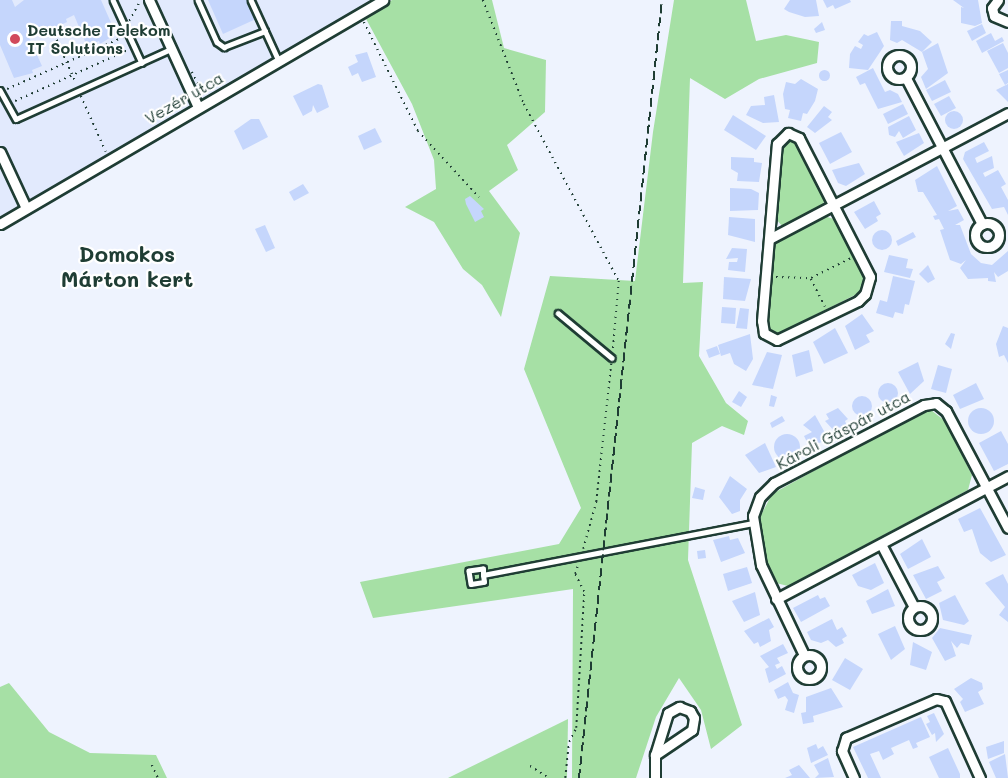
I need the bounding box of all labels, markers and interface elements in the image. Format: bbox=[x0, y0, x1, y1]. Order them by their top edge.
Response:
place label: Deutsche Telekom IT Solutions bbox=[27, 20, 170, 58]
marker: Deutsche Telekom IT Solutions bbox=[8, 32, 22, 46]
street label: Vezér utca bbox=[141, 68, 227, 128]
district label: Domokos Márton kert bbox=[61, 240, 193, 292]
street label: Károli Gáspár utca bbox=[773, 387, 913, 473]

